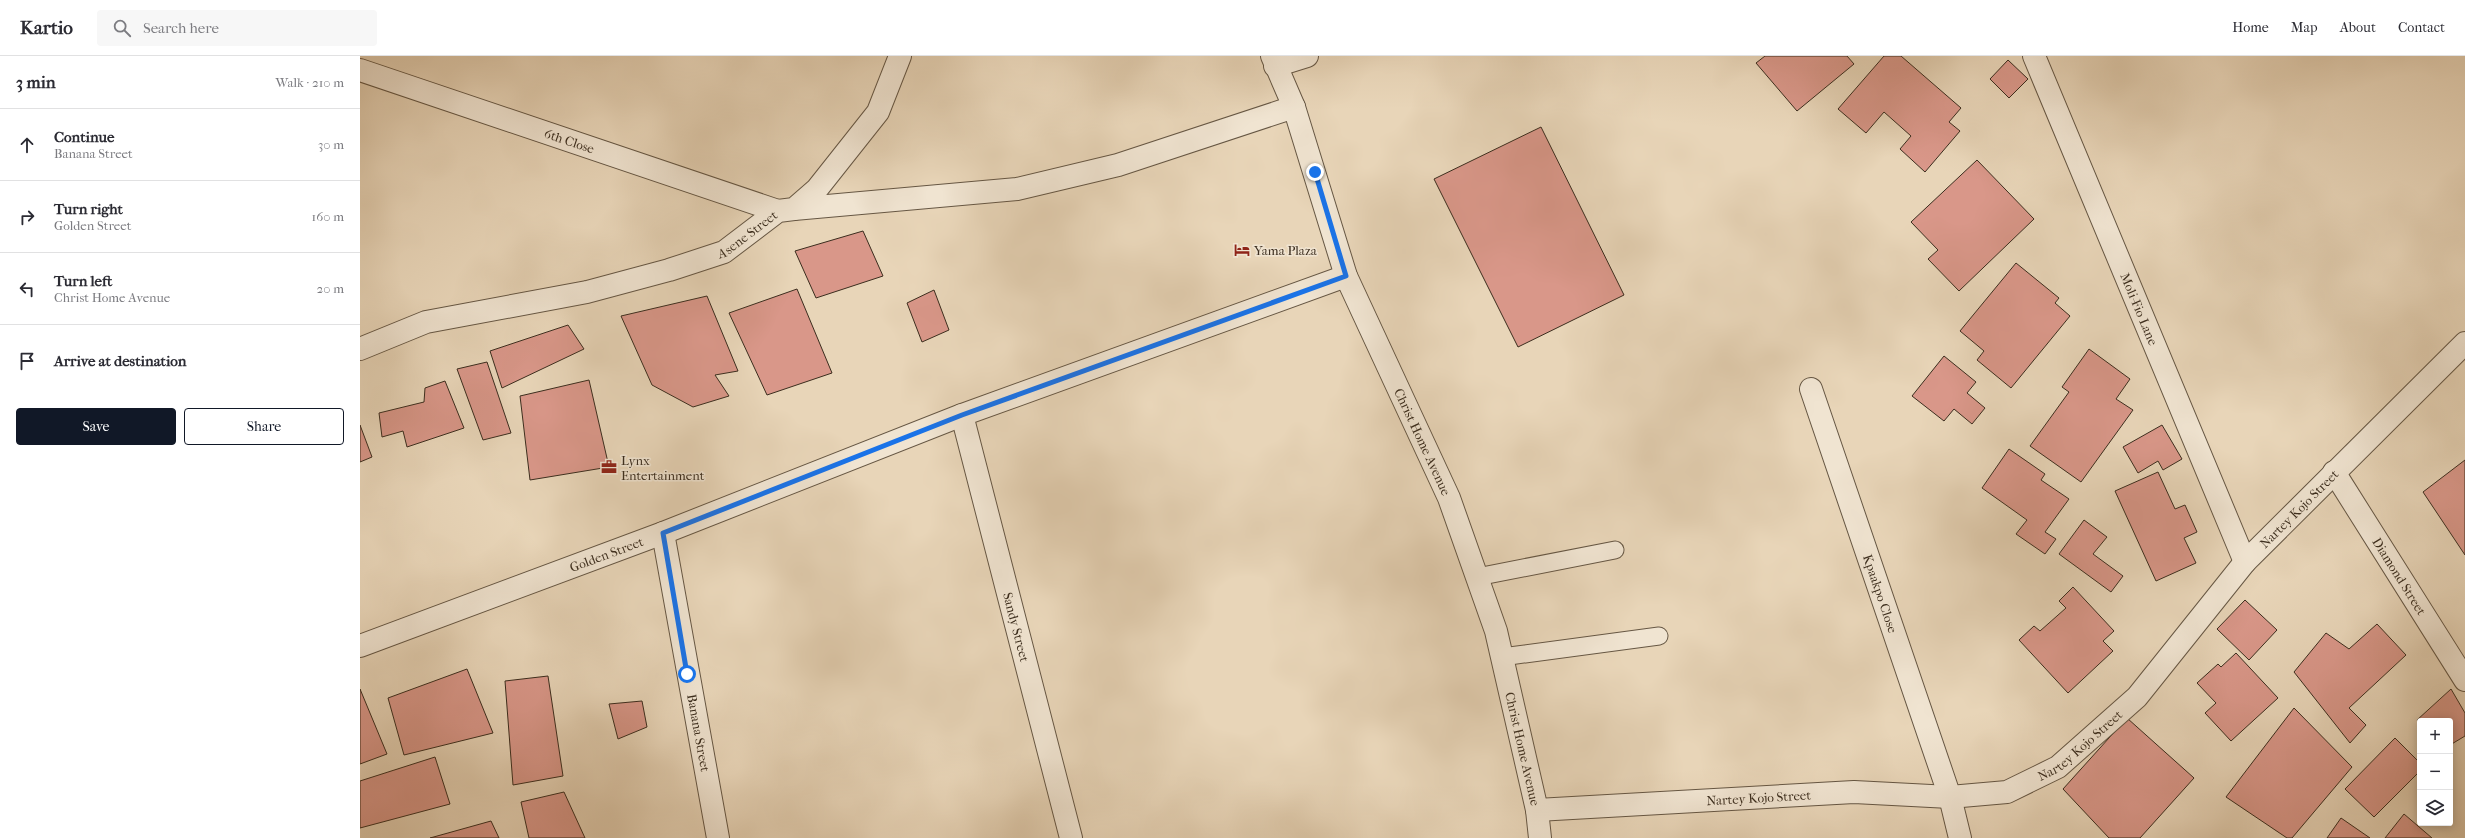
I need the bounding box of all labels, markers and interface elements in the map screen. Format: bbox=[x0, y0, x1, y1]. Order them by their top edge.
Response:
search box bbox=[97, 10, 377, 46]
text: Kartio bbox=[20, 17, 73, 39]
icon: search bbox=[111, 17, 133, 39]
text: Search here bbox=[143, 19, 219, 37]
text: Home bbox=[2232, 19, 2269, 36]
text: Map bbox=[2291, 19, 2318, 36]
text: About bbox=[2340, 19, 2376, 36]
text: Contact bbox=[2398, 19, 2445, 36]
text: 3 min bbox=[16, 72, 56, 92]
text: Walk · 210 m bbox=[276, 75, 344, 90]
street label: 6th Close bbox=[542, 125, 597, 156]
text: Continue bbox=[54, 128, 114, 146]
icon: ahead bbox=[16, 134, 38, 156]
text: 30 m bbox=[318, 137, 344, 152]
text: Banana Street bbox=[54, 146, 133, 161]
route end bbox=[1306, 163, 1324, 181]
text: Turn right bbox=[54, 200, 123, 218]
icon: right bbox=[16, 206, 38, 228]
street label: Asene Street bbox=[715, 207, 780, 261]
text: 160 m bbox=[312, 209, 344, 224]
text: Golden Street bbox=[54, 218, 131, 233]
hotel icon: Yama Plaza bbox=[1233, 241, 1251, 259]
place label: Yama Plaza bbox=[1253, 243, 1318, 258]
street label: Moli-Fio Lane bbox=[2118, 270, 2161, 348]
text: Turn left bbox=[54, 272, 112, 290]
icon: left bbox=[16, 278, 38, 300]
text: 20 m bbox=[317, 281, 344, 296]
text: Christ Home Avenue bbox=[54, 290, 170, 305]
icon: arrive bbox=[16, 350, 38, 372]
text: Arrive at destination bbox=[54, 352, 186, 370]
street label: Christ Home Avenue bbox=[1392, 386, 1454, 498]
button: Save bbox=[16, 408, 176, 445]
button: Share bbox=[184, 408, 344, 445]
place label: Lynx Entertainment bbox=[621, 453, 705, 483]
office icon: Lynx Entertainment bbox=[600, 458, 618, 476]
street label: Nartey Kojo Street bbox=[2256, 466, 2341, 551]
street label: Golden Street bbox=[568, 533, 646, 575]
street label: Diamond Street bbox=[2370, 535, 2430, 618]
street label: Kpaakpo Close bbox=[1860, 552, 1901, 635]
street label: Sandy Street bbox=[1000, 591, 1033, 664]
route start bbox=[678, 665, 696, 683]
street label: Christ Home Avenue bbox=[1503, 690, 1543, 808]
street label: Banana Street bbox=[685, 693, 713, 773]
street label: Nartey Kojo Street bbox=[2035, 706, 2125, 783]
map controls bbox=[2417, 718, 2453, 826]
button: + bbox=[2417, 718, 2453, 754]
button: − bbox=[2417, 754, 2453, 790]
street label: Nartey Kojo Street bbox=[1706, 787, 1812, 808]
button: layers bbox=[2417, 790, 2453, 826]

